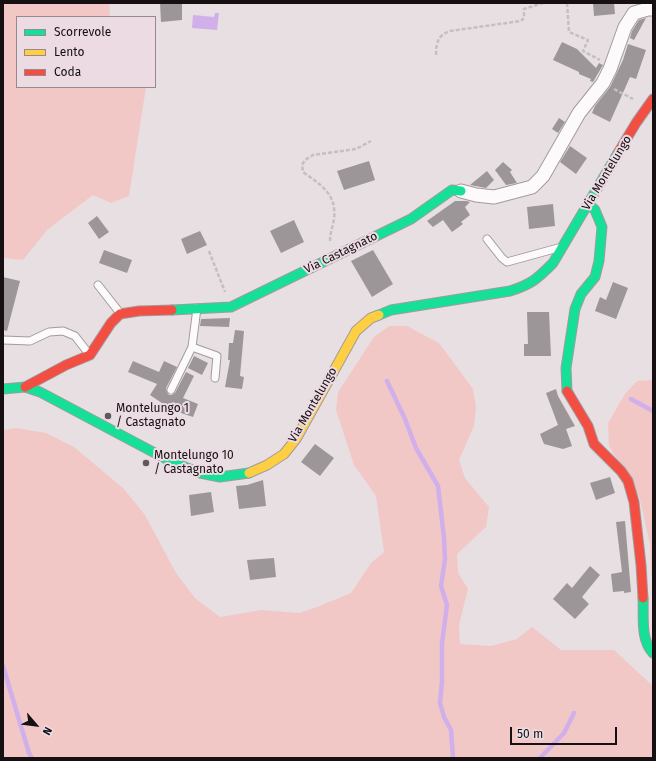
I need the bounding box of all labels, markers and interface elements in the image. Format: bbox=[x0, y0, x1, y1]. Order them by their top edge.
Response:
legend bbox=[16, 16, 156, 88]
text: Scorrevole bbox=[54, 25, 111, 39]
text: Lento bbox=[54, 45, 84, 59]
text: Coda bbox=[54, 65, 81, 79]
street label: Via Montelungo bbox=[579, 133, 635, 213]
street label: Via Castagnato bbox=[302, 229, 380, 277]
street label: Via Montelungo bbox=[286, 365, 340, 445]
place label: Montelungo 1 / Castagnato bbox=[116, 402, 189, 430]
marker: Montelungo 1 / Castagnato bbox=[103, 411, 113, 421]
place label: Montelungo 10 / Castagnato bbox=[154, 449, 234, 477]
marker: Montelungo 10 / Castagnato bbox=[141, 458, 151, 468]
north arrow bbox=[16, 705, 56, 745]
scale bar bbox=[512, 719, 619, 745]
text: N bbox=[40, 725, 54, 737]
text: 50 m bbox=[517, 727, 543, 741]

